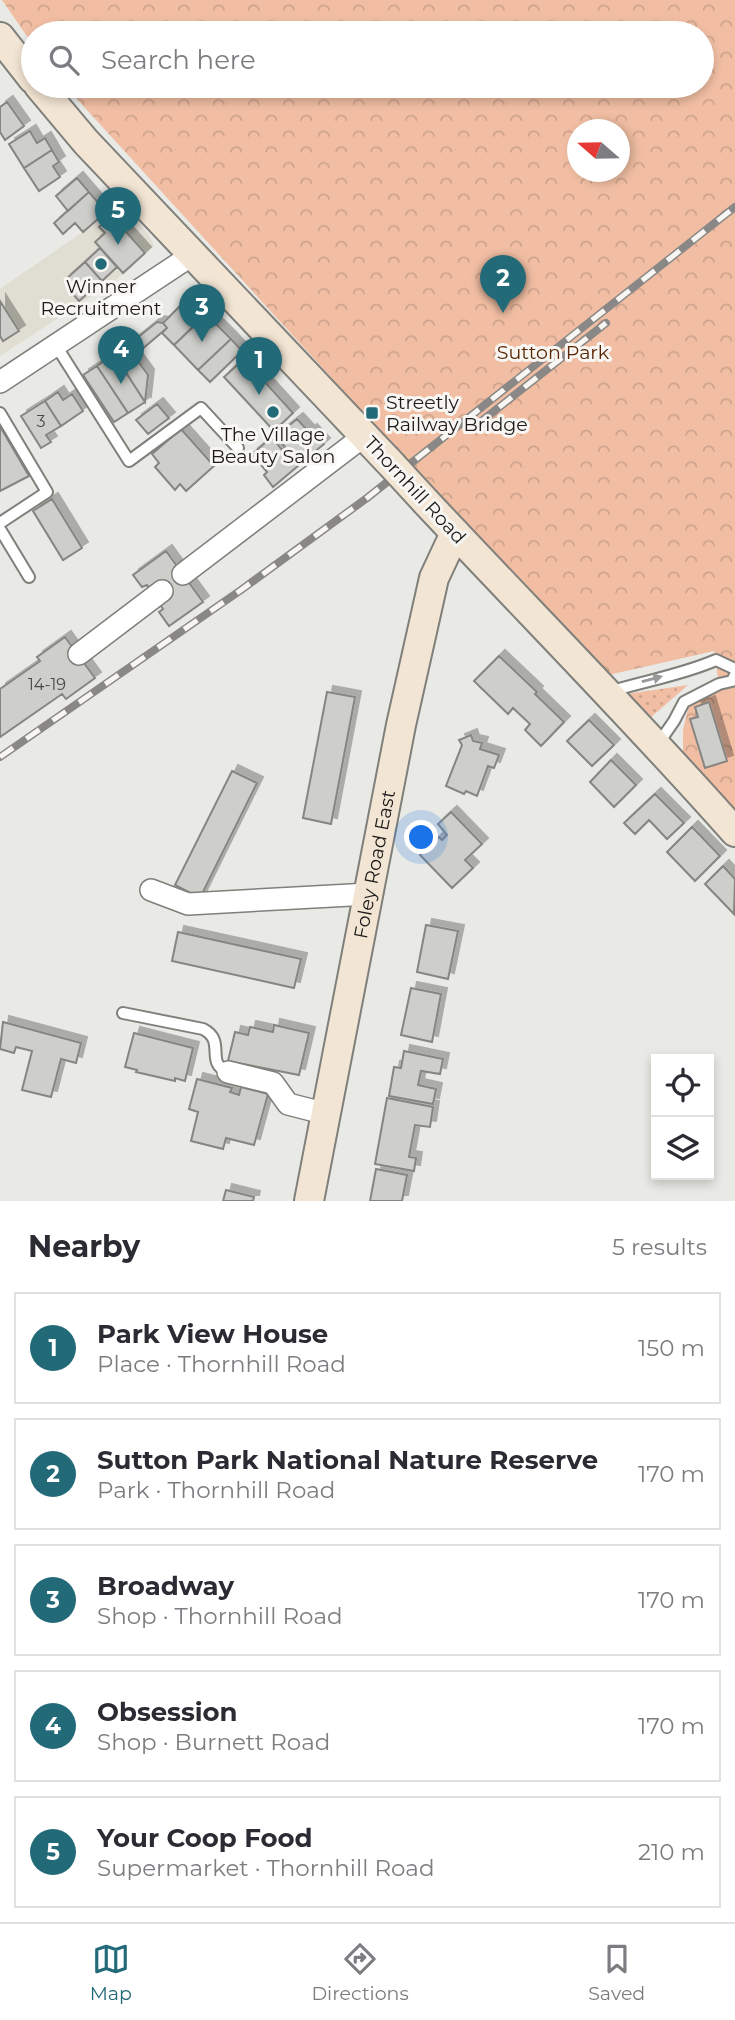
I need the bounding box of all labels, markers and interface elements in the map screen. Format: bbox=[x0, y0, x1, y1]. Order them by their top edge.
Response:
search box bbox=[21, 21, 714, 98]
icon: search bbox=[45, 41, 83, 79]
text: Search here bbox=[101, 44, 256, 76]
north arrow bbox=[567, 119, 630, 182]
pin: 5 bbox=[95, 187, 141, 245]
pin: 2 bbox=[480, 255, 526, 313]
marker: Winner Recruitment bbox=[93, 256, 109, 272]
place label: Winner Recruitment bbox=[40, 275, 162, 320]
pin: 3 bbox=[179, 284, 225, 342]
pin: 4 bbox=[98, 326, 144, 384]
pin: 1 bbox=[236, 337, 282, 395]
park label: Sutton Park bbox=[497, 341, 610, 364]
place label: Streetly Railway Bridge bbox=[386, 391, 528, 436]
marker: The Village Beauty Salon bbox=[265, 404, 281, 420]
marker: Streetly Railway Bridge bbox=[364, 405, 380, 421]
house number: 3 bbox=[36, 412, 46, 431]
place label: The Village Beauty Salon bbox=[211, 423, 335, 468]
street label: Thornhill Road bbox=[359, 431, 471, 549]
one-way arrow bbox=[641, 673, 663, 684]
house number: 14-19 bbox=[28, 675, 66, 694]
street label: Foley Road East bbox=[348, 788, 400, 940]
your location bbox=[404, 820, 438, 854]
map controls bbox=[651, 1054, 714, 1180]
button: locate bbox=[651, 1054, 714, 1117]
button: layers bbox=[651, 1117, 714, 1180]
text: Nearby bbox=[28, 1228, 140, 1265]
text: 5 results bbox=[612, 1233, 707, 1261]
text: Park View House bbox=[97, 1318, 328, 1350]
text: 1 bbox=[48, 1334, 58, 1362]
text: 150 m bbox=[638, 1334, 705, 1362]
text: Place · Thornhill Road bbox=[97, 1350, 346, 1378]
text: Sutton Park National Nature Reserve bbox=[97, 1444, 598, 1476]
text: 2 bbox=[46, 1460, 60, 1488]
text: 170 m bbox=[638, 1460, 705, 1488]
text: Park · Thornhill Road bbox=[97, 1476, 335, 1504]
text: Broadway bbox=[97, 1570, 234, 1602]
text: 3 bbox=[46, 1586, 60, 1614]
text: 170 m bbox=[638, 1586, 705, 1614]
text: Shop · Thornhill Road bbox=[97, 1602, 343, 1630]
text: Obsession bbox=[97, 1696, 238, 1728]
text: 4 bbox=[45, 1712, 61, 1740]
text: 170 m bbox=[638, 1712, 705, 1740]
text: Shop · Burnett Road bbox=[97, 1728, 330, 1756]
text: Your Coop Food bbox=[97, 1822, 312, 1854]
text: 5 bbox=[46, 1838, 60, 1866]
text: 210 m bbox=[638, 1838, 705, 1866]
text: Supermarket · Thornhill Road bbox=[97, 1854, 435, 1882]
tab: Map bbox=[90, 1940, 132, 2005]
tab: Directions bbox=[311, 1940, 409, 2005]
tab: Saved bbox=[588, 1940, 645, 2005]

